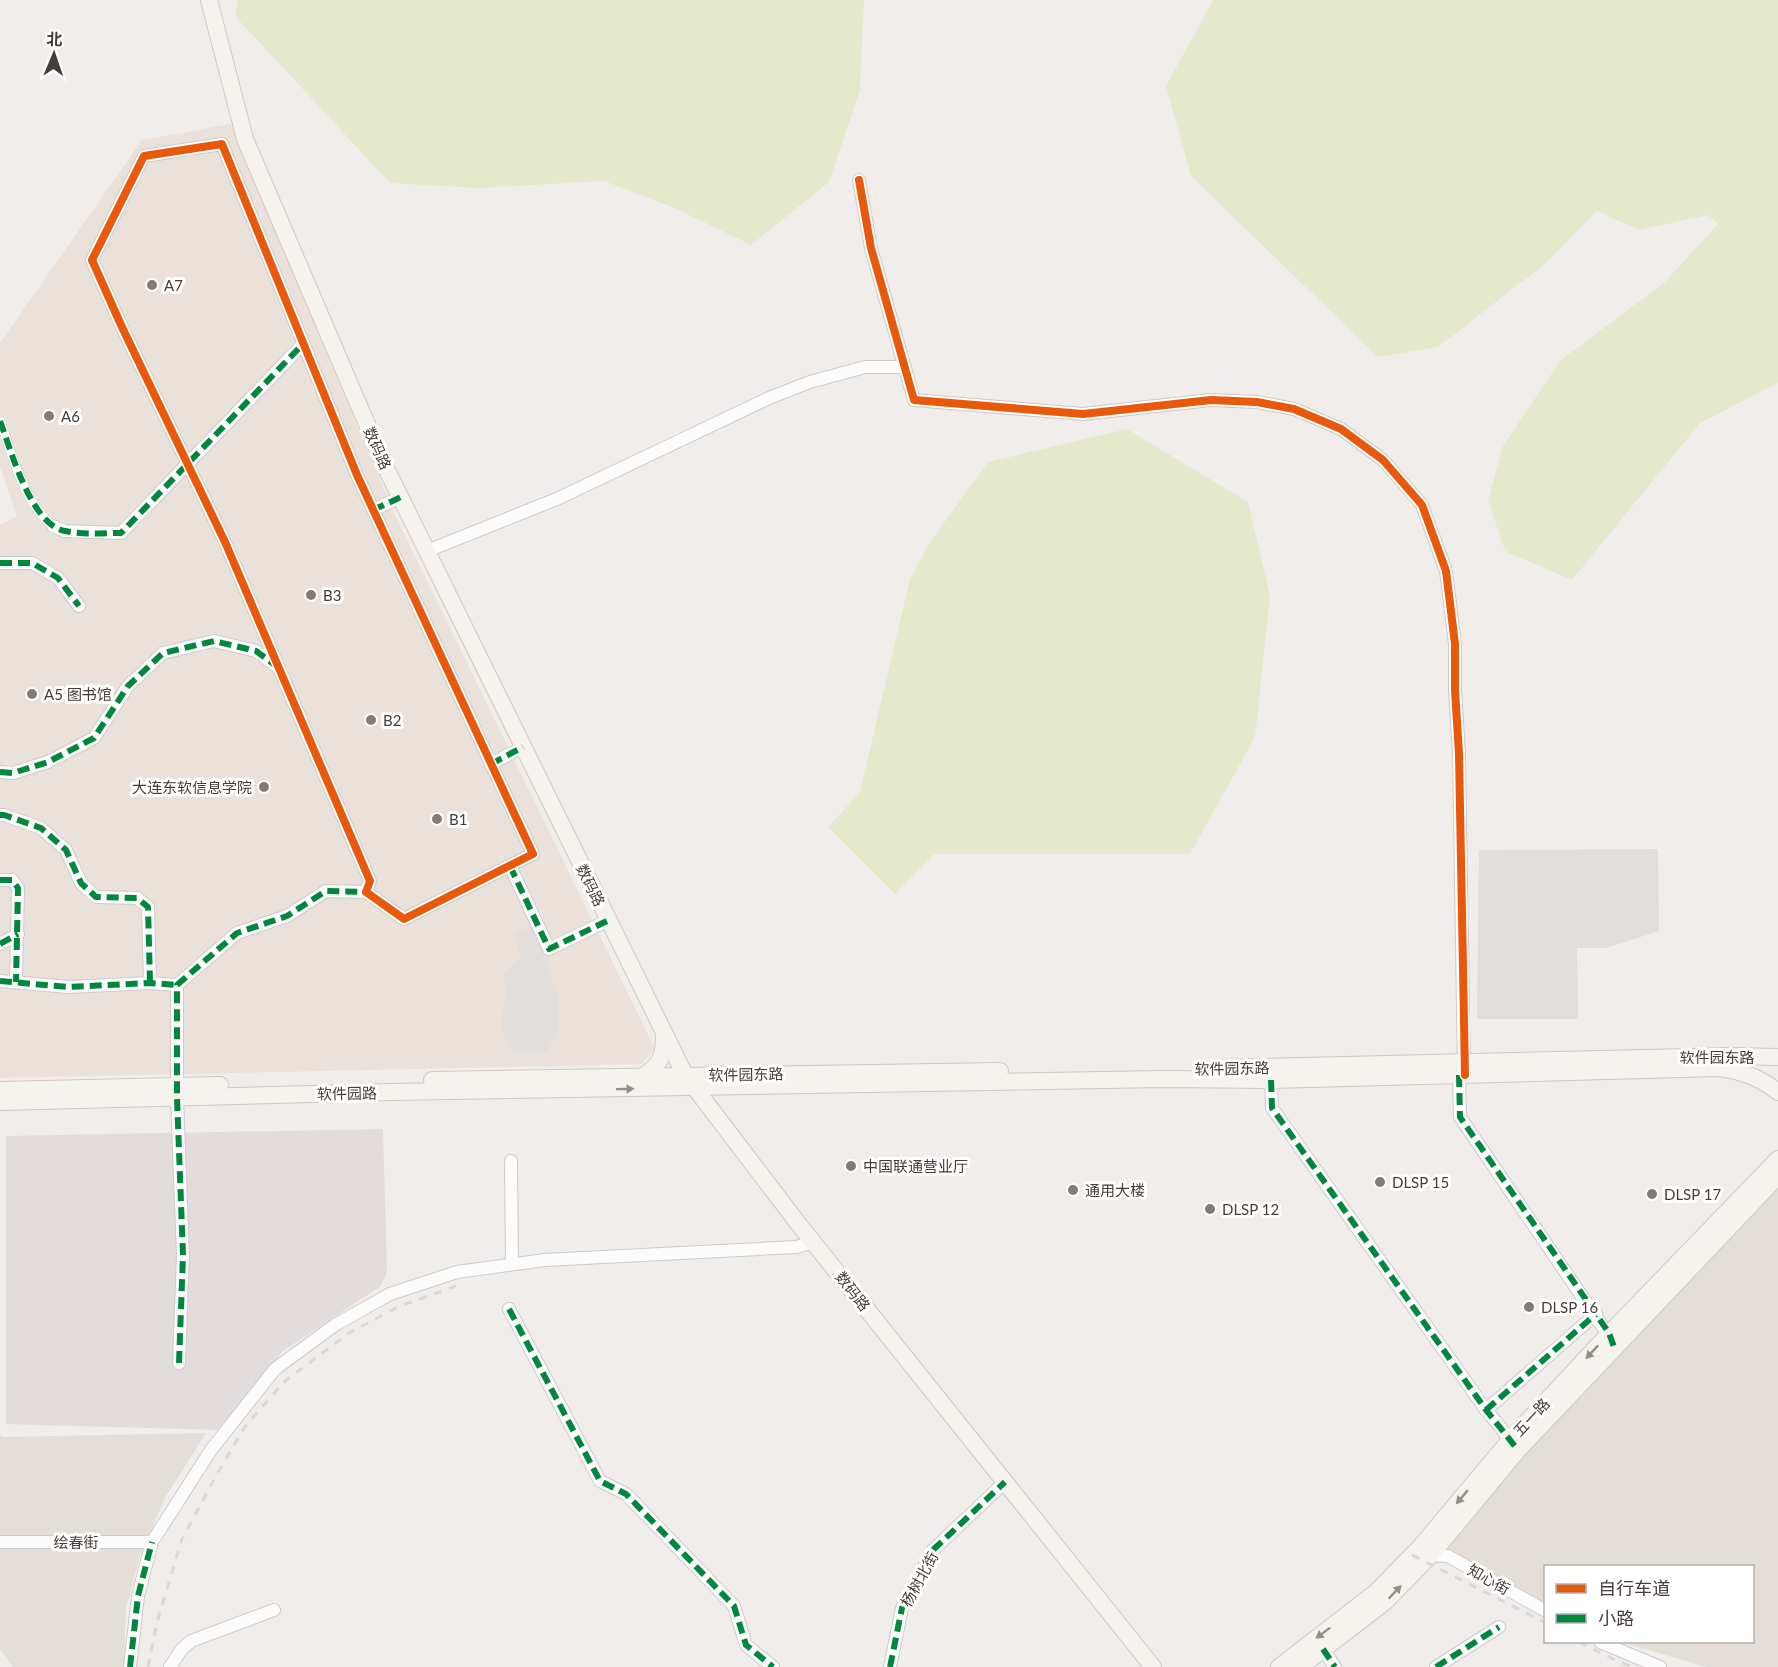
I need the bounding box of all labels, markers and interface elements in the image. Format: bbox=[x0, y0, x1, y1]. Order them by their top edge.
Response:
north arrow bbox=[24, 24, 84, 84]
text: 北 bbox=[46, 29, 63, 48]
place label: A7 bbox=[164, 276, 183, 294]
marker: A7 bbox=[145, 278, 159, 292]
place label: A6 bbox=[61, 407, 80, 425]
marker: A6 bbox=[42, 409, 56, 423]
street label: 数码路 bbox=[361, 424, 395, 472]
place label: B3 bbox=[323, 586, 341, 604]
marker: B3 bbox=[304, 588, 318, 602]
place label: A5 图书馆 bbox=[44, 685, 112, 703]
marker: A5 图书馆 bbox=[25, 687, 39, 701]
place label: B2 bbox=[383, 711, 401, 729]
marker: B2 bbox=[364, 713, 378, 727]
place label: 大连东软信息学院 bbox=[132, 778, 252, 796]
marker: 大连东软信息学院 bbox=[257, 780, 271, 794]
place label: B1 bbox=[449, 810, 467, 828]
marker: B1 bbox=[430, 812, 444, 826]
street label: 数码路 bbox=[573, 861, 609, 909]
street label: 软件园东路 bbox=[1679, 1048, 1755, 1066]
street label: 软件园东路 bbox=[1194, 1058, 1270, 1078]
street label: 软件园东路 bbox=[708, 1064, 784, 1084]
street label: 软件园路 bbox=[317, 1083, 377, 1103]
one-way arrow bbox=[616, 1084, 635, 1094]
place label: 中国联通营业厅 bbox=[863, 1157, 968, 1175]
marker: 中国联通营业厅 bbox=[844, 1159, 858, 1173]
place label: DLSP 15 bbox=[1392, 1173, 1449, 1191]
marker: DLSP 15 bbox=[1373, 1175, 1387, 1189]
place label: 通用大楼 bbox=[1085, 1181, 1145, 1199]
marker: 通用大楼 bbox=[1066, 1183, 1080, 1197]
place label: DLSP 17 bbox=[1664, 1185, 1721, 1203]
marker: DLSP 17 bbox=[1645, 1187, 1659, 1201]
place label: DLSP 12 bbox=[1222, 1200, 1279, 1218]
marker: DLSP 12 bbox=[1203, 1202, 1217, 1216]
street label: 数码路 bbox=[832, 1268, 874, 1314]
place label: DLSP 16 bbox=[1541, 1298, 1598, 1316]
marker: DLSP 16 bbox=[1522, 1300, 1536, 1314]
one-way arrow bbox=[1586, 1344, 1599, 1359]
street label: 五一路 bbox=[1509, 1394, 1553, 1440]
one-way arrow bbox=[1455, 1489, 1468, 1505]
street label: 绘春街 bbox=[53, 1533, 99, 1551]
street label: 杨树北街 bbox=[897, 1548, 941, 1610]
street label: 知心街 bbox=[1465, 1560, 1513, 1598]
legend bbox=[1544, 1565, 1754, 1643]
text: 自行车道 bbox=[1598, 1577, 1670, 1599]
one-way arrow bbox=[1388, 1584, 1402, 1599]
text: 小路 bbox=[1598, 1607, 1634, 1629]
one-way arrow bbox=[1315, 1627, 1331, 1639]

